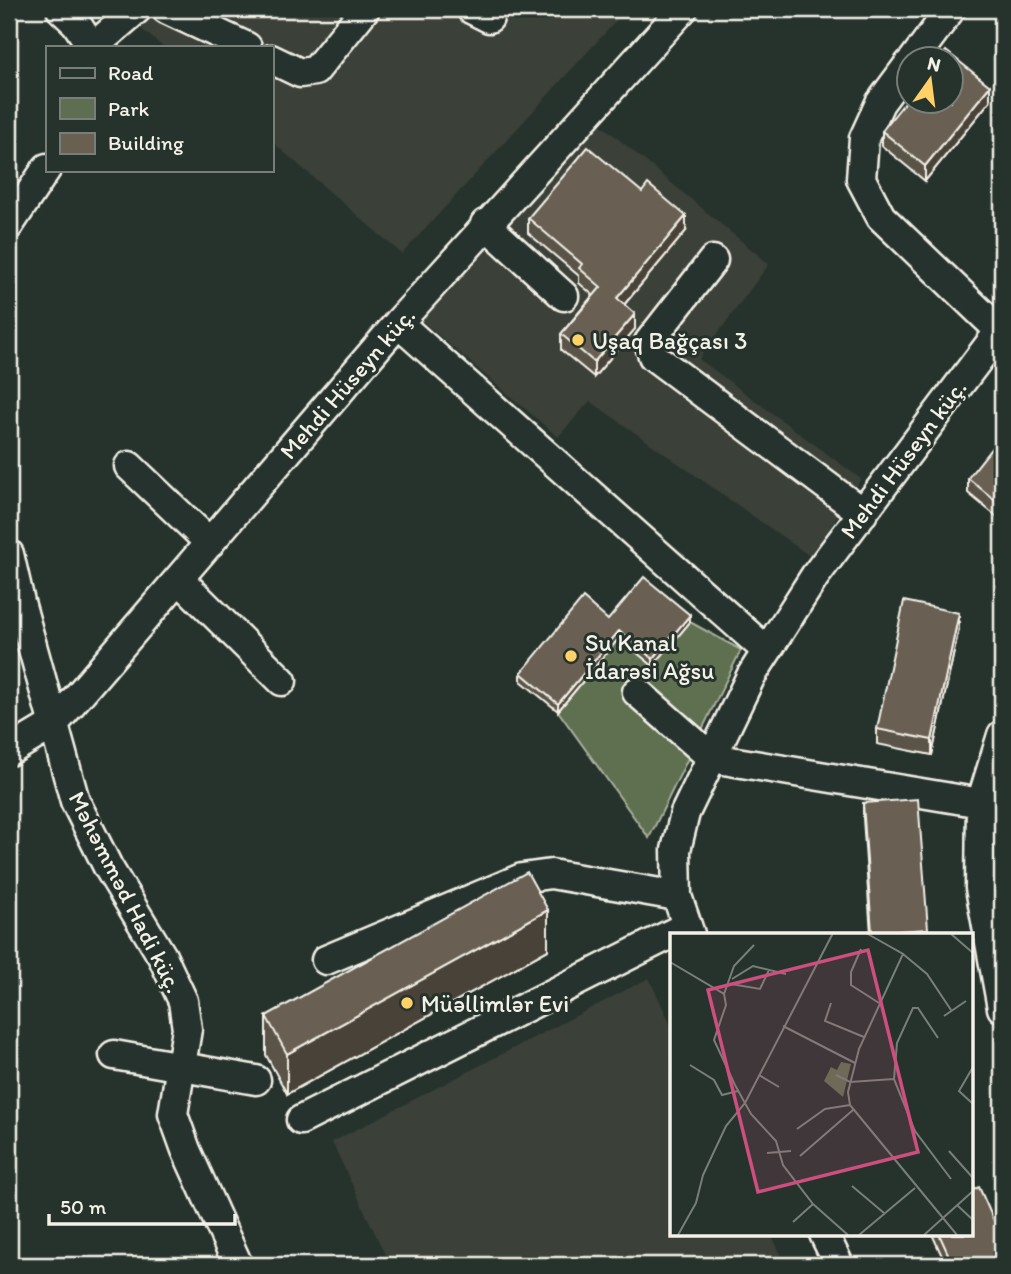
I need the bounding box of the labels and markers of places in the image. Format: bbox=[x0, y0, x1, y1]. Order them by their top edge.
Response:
place label: Uşaq Bağçası 3 bbox=[592, 326, 747, 355]
marker: Uşaq Bağçası 3 bbox=[570, 332, 586, 348]
place label: Su Kanal İdarəsi Ağsu bbox=[585, 628, 714, 685]
marker: Su Kanal İdarəsi Ağsu bbox=[563, 648, 579, 664]
place label: Müəllimlər Evi bbox=[421, 989, 569, 1018]
marker: Müəllimlər Evi bbox=[399, 995, 415, 1011]

